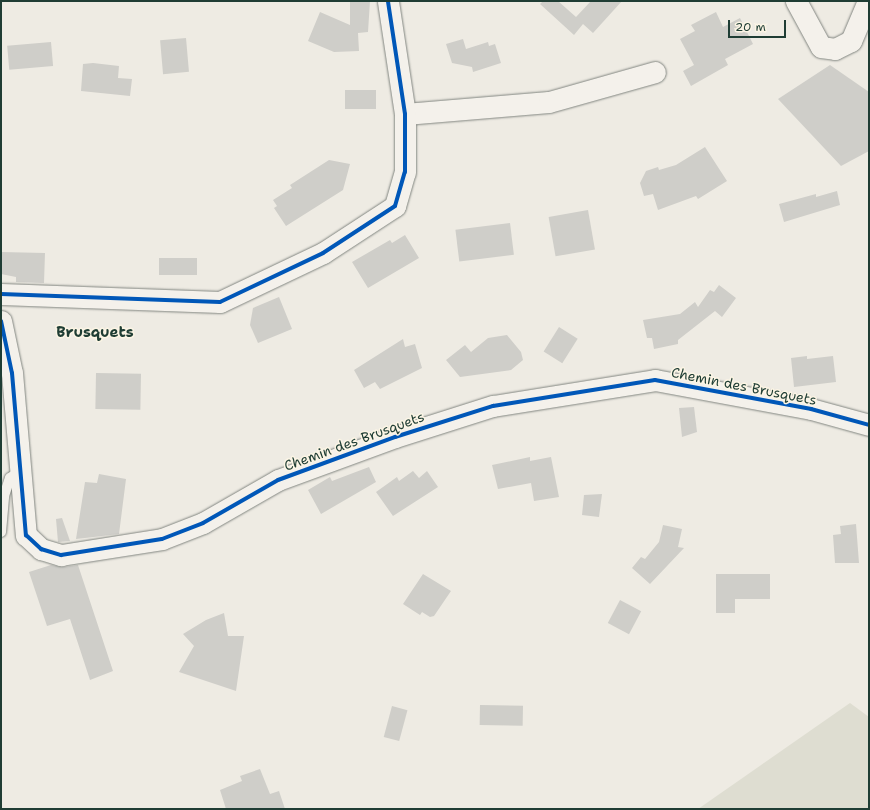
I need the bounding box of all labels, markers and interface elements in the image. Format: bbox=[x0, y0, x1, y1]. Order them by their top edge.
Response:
scale bar bbox=[730, 12, 788, 38]
text: 20 m bbox=[735, 19, 766, 35]
district label: Brusquets bbox=[56, 324, 134, 342]
street label: Chemin des Brusquets bbox=[670, 364, 818, 408]
street label: Chemin des Brusquets bbox=[282, 408, 426, 474]

